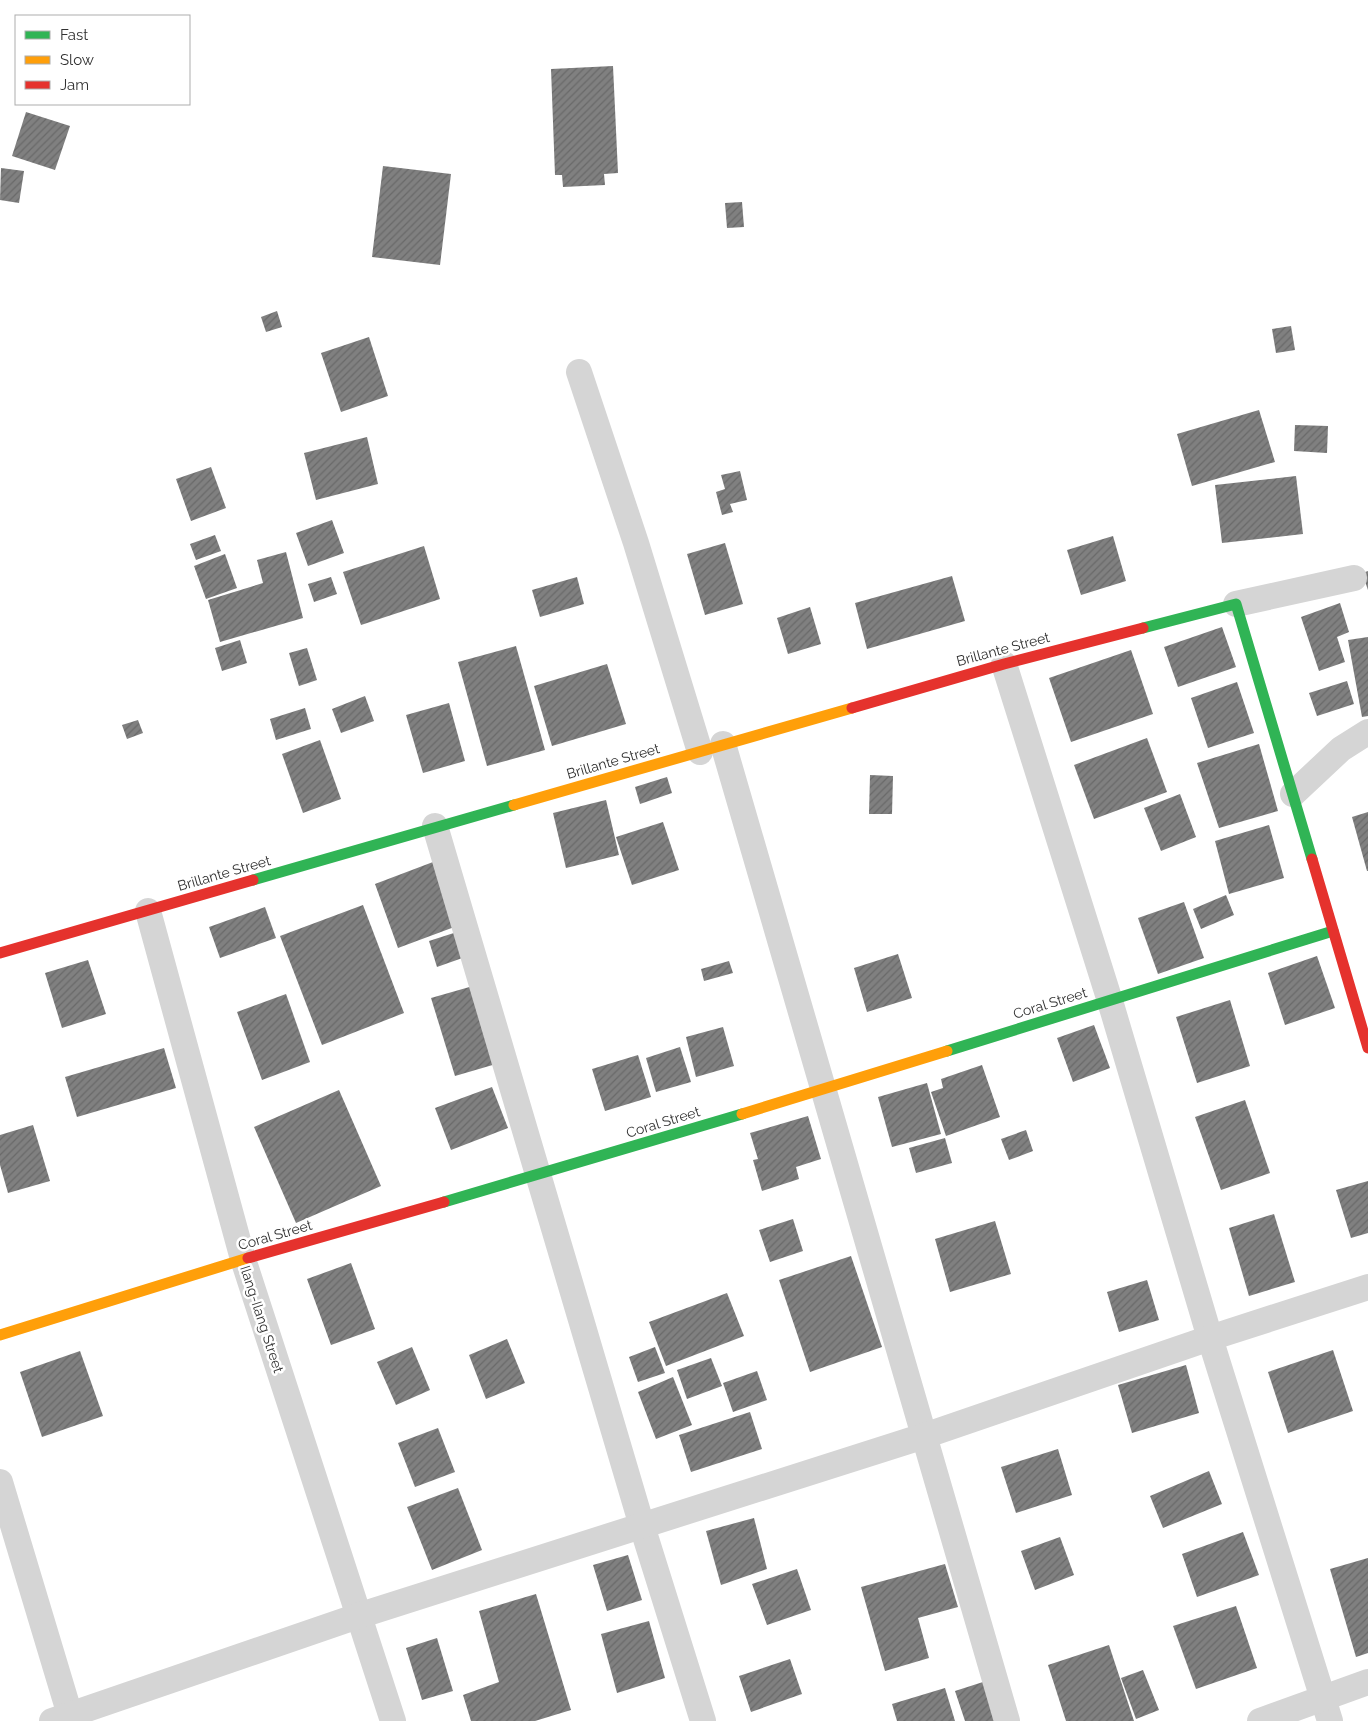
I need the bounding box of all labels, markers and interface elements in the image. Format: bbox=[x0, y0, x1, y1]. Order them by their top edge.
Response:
legend bbox=[15, 15, 190, 105]
text: Fast bbox=[60, 26, 88, 44]
text: Slow bbox=[60, 51, 94, 69]
text: Jam bbox=[60, 76, 89, 94]
street label: Brillante Street bbox=[955, 629, 1052, 669]
street label: Brillante Street bbox=[565, 740, 662, 782]
street label: Brillante Street bbox=[176, 852, 273, 894]
street label: Coral Street bbox=[1011, 984, 1089, 1022]
street label: Coral Street bbox=[624, 1103, 702, 1141]
street label: Coral Street bbox=[236, 1217, 314, 1253]
street label: Ilang-Ilang Street bbox=[237, 1263, 287, 1375]

